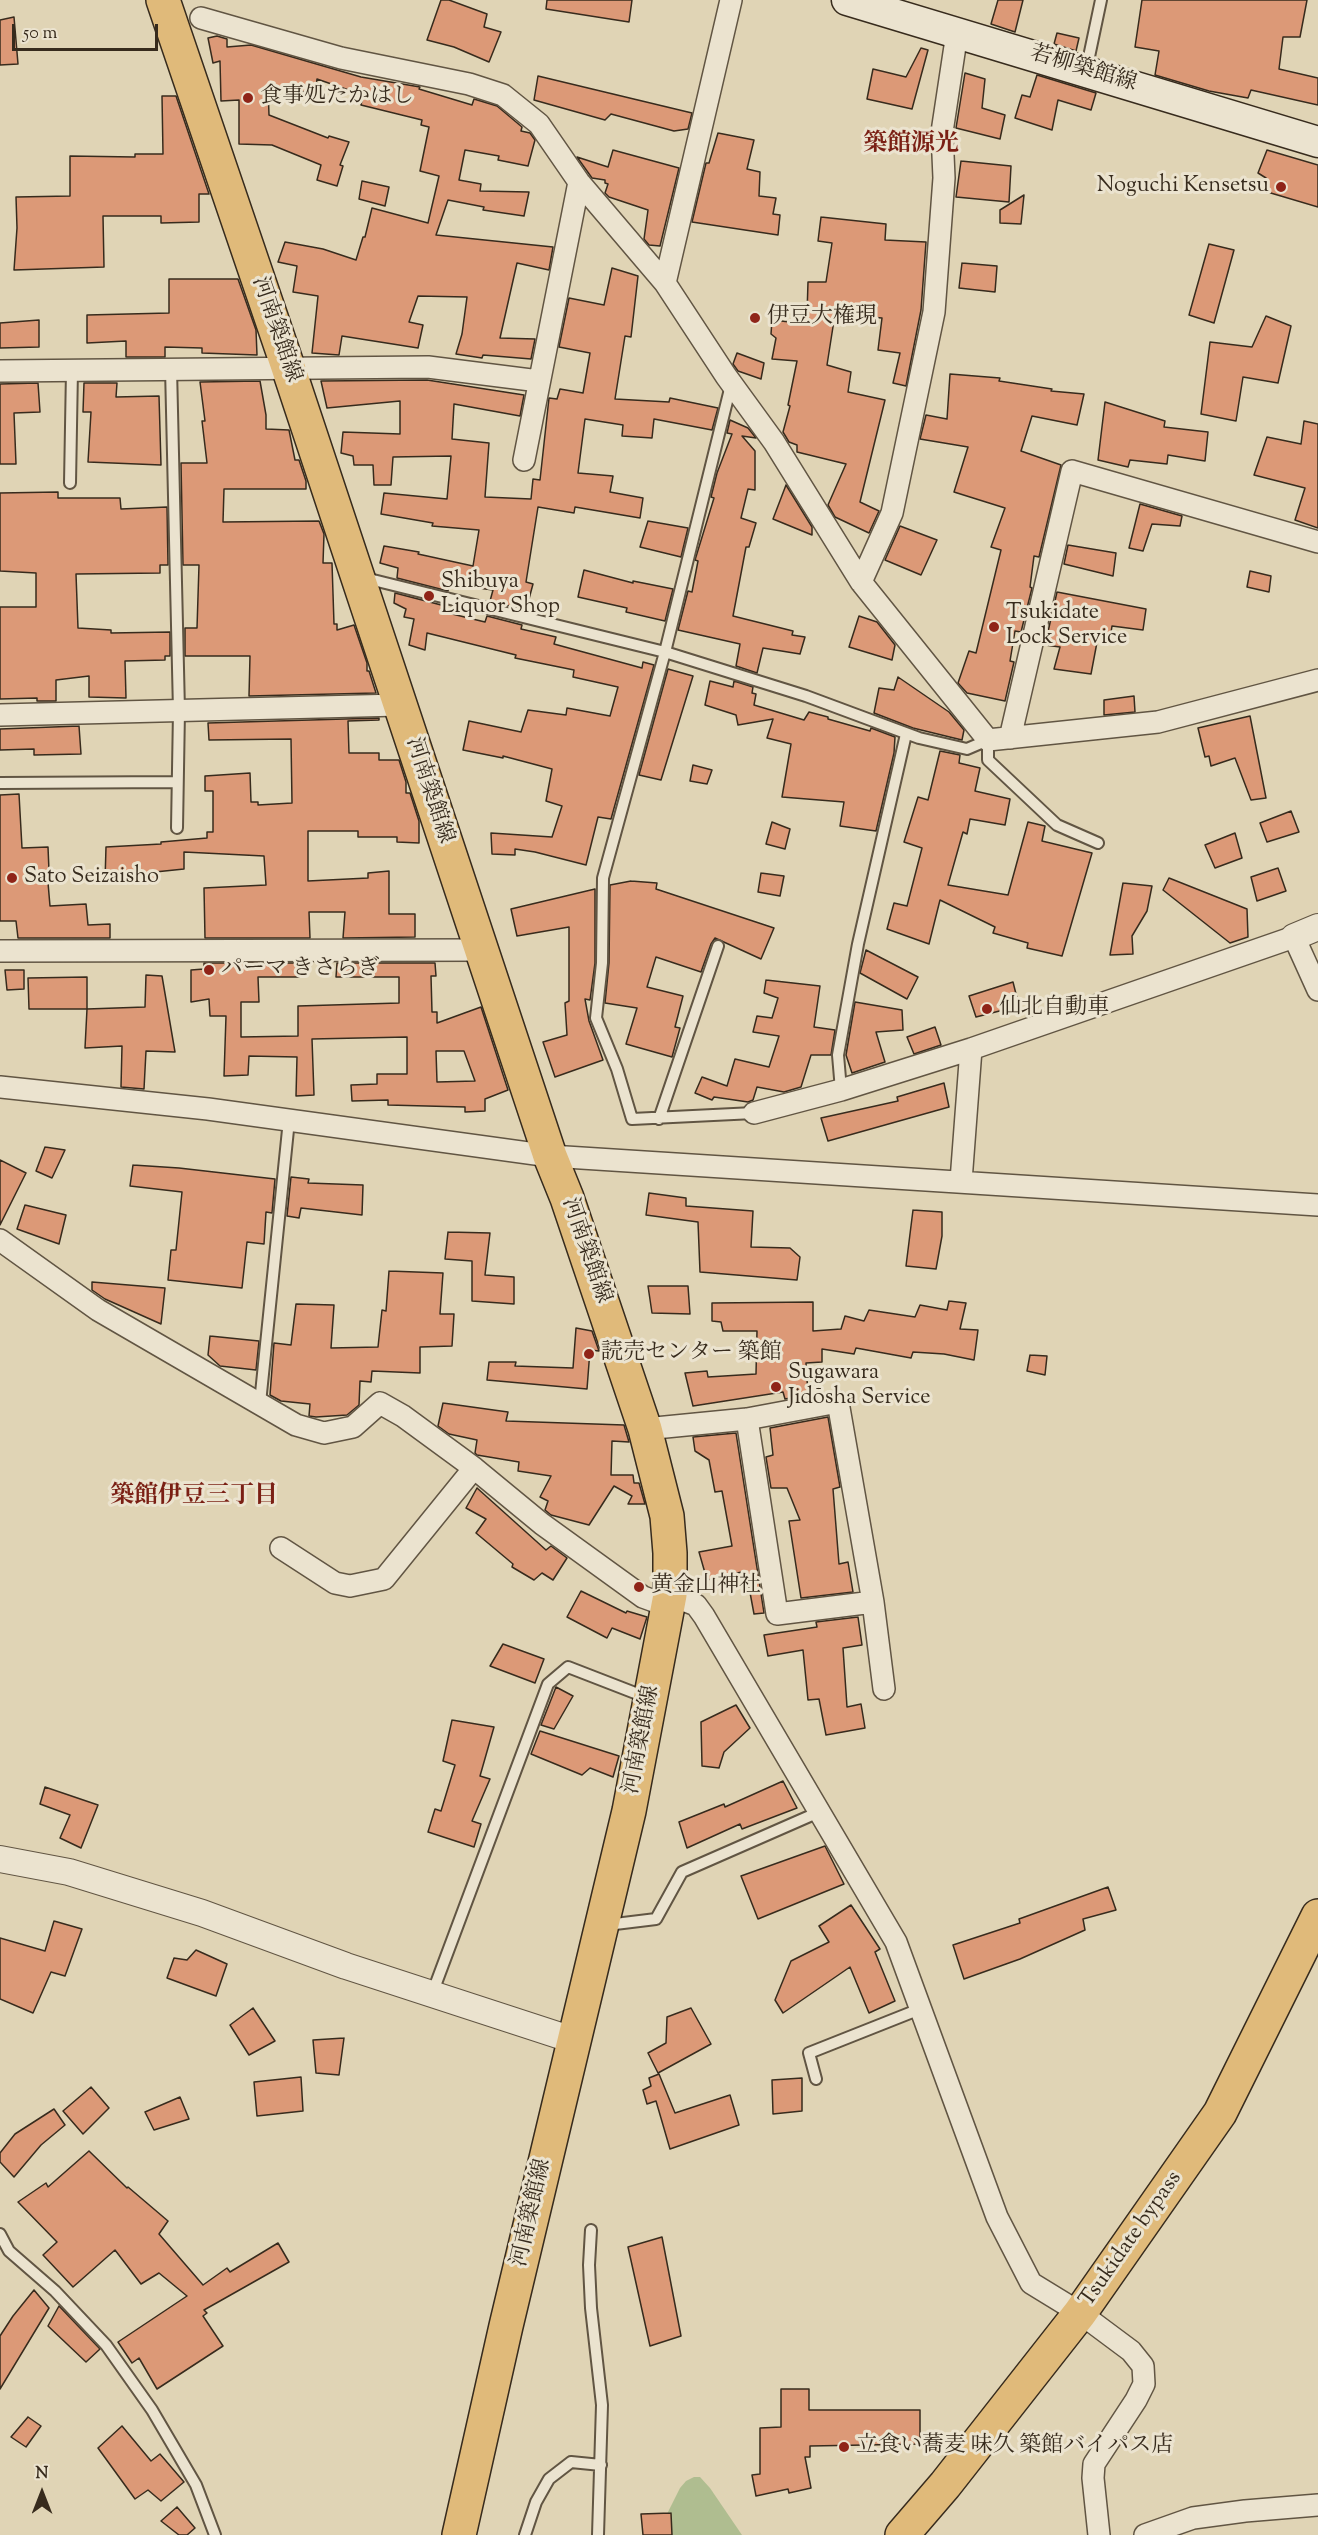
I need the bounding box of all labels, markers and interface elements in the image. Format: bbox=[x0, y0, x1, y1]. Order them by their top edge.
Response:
scale bar bbox=[15, 12, 160, 50]
text: 50 m bbox=[23, 21, 57, 47]
street label: 若柳築館線 bbox=[1027, 41, 1139, 99]
place label: 食事処たかはし bbox=[260, 85, 414, 111]
marker: 食事処たかはし bbox=[241, 91, 255, 105]
district label: 築館源光 bbox=[863, 132, 959, 160]
place label: Noguchi Kensetsu bbox=[1097, 174, 1269, 200]
marker: Noguchi Kensetsu bbox=[1274, 180, 1288, 194]
street label: 河南築館線 bbox=[245, 274, 305, 386]
place label: 伊豆大権現 bbox=[767, 305, 877, 331]
marker: 伊豆大権現 bbox=[748, 311, 762, 325]
place label: Shibuya Liquor Shop bbox=[441, 570, 560, 622]
marker: Shibuya Liquor Shop bbox=[422, 589, 436, 603]
place label: Tsukidate Lock Service bbox=[1006, 601, 1127, 652]
marker: Tsukidate Lock Service bbox=[987, 620, 1001, 634]
street label: 河南築館線 bbox=[398, 735, 458, 847]
place label: Sato Seizaisho bbox=[24, 865, 159, 891]
marker: Sato Seizaisho bbox=[5, 871, 19, 885]
place label: パーマ きさらぎ bbox=[221, 957, 380, 983]
marker: パーマ きさらぎ bbox=[202, 963, 216, 977]
place label: 仙北自動車 bbox=[999, 996, 1109, 1022]
marker: 仙北自動車 bbox=[980, 1002, 994, 1016]
street label: 河南築館線 bbox=[555, 1195, 615, 1307]
place label: 読売センター 築館 bbox=[601, 1341, 782, 1367]
marker: 読売センター 築館 bbox=[582, 1347, 596, 1361]
place label: Sugawara Jidōsha Service bbox=[788, 1361, 931, 1412]
marker: Sugawara Jidōsha Service bbox=[769, 1380, 783, 1394]
district label: 築館伊豆三丁目 bbox=[110, 1484, 278, 1512]
place label: 黄金山神社 bbox=[651, 1574, 761, 1600]
marker: 黄金山神社 bbox=[632, 1580, 646, 1594]
street label: 河南築館線 bbox=[620, 1683, 666, 1797]
street label: 河南築館線 bbox=[508, 2156, 558, 2270]
street label: Tsukidate bypass bbox=[1075, 2167, 1189, 2313]
place label: 立食い蕎麦 味久 築館バイパス店 bbox=[856, 2434, 1173, 2460]
marker: 立食い蕎麦 味久 築館バイパス店 bbox=[837, 2440, 851, 2454]
north arrow bbox=[12, 2463, 72, 2523]
text: N bbox=[36, 2463, 48, 2486]

